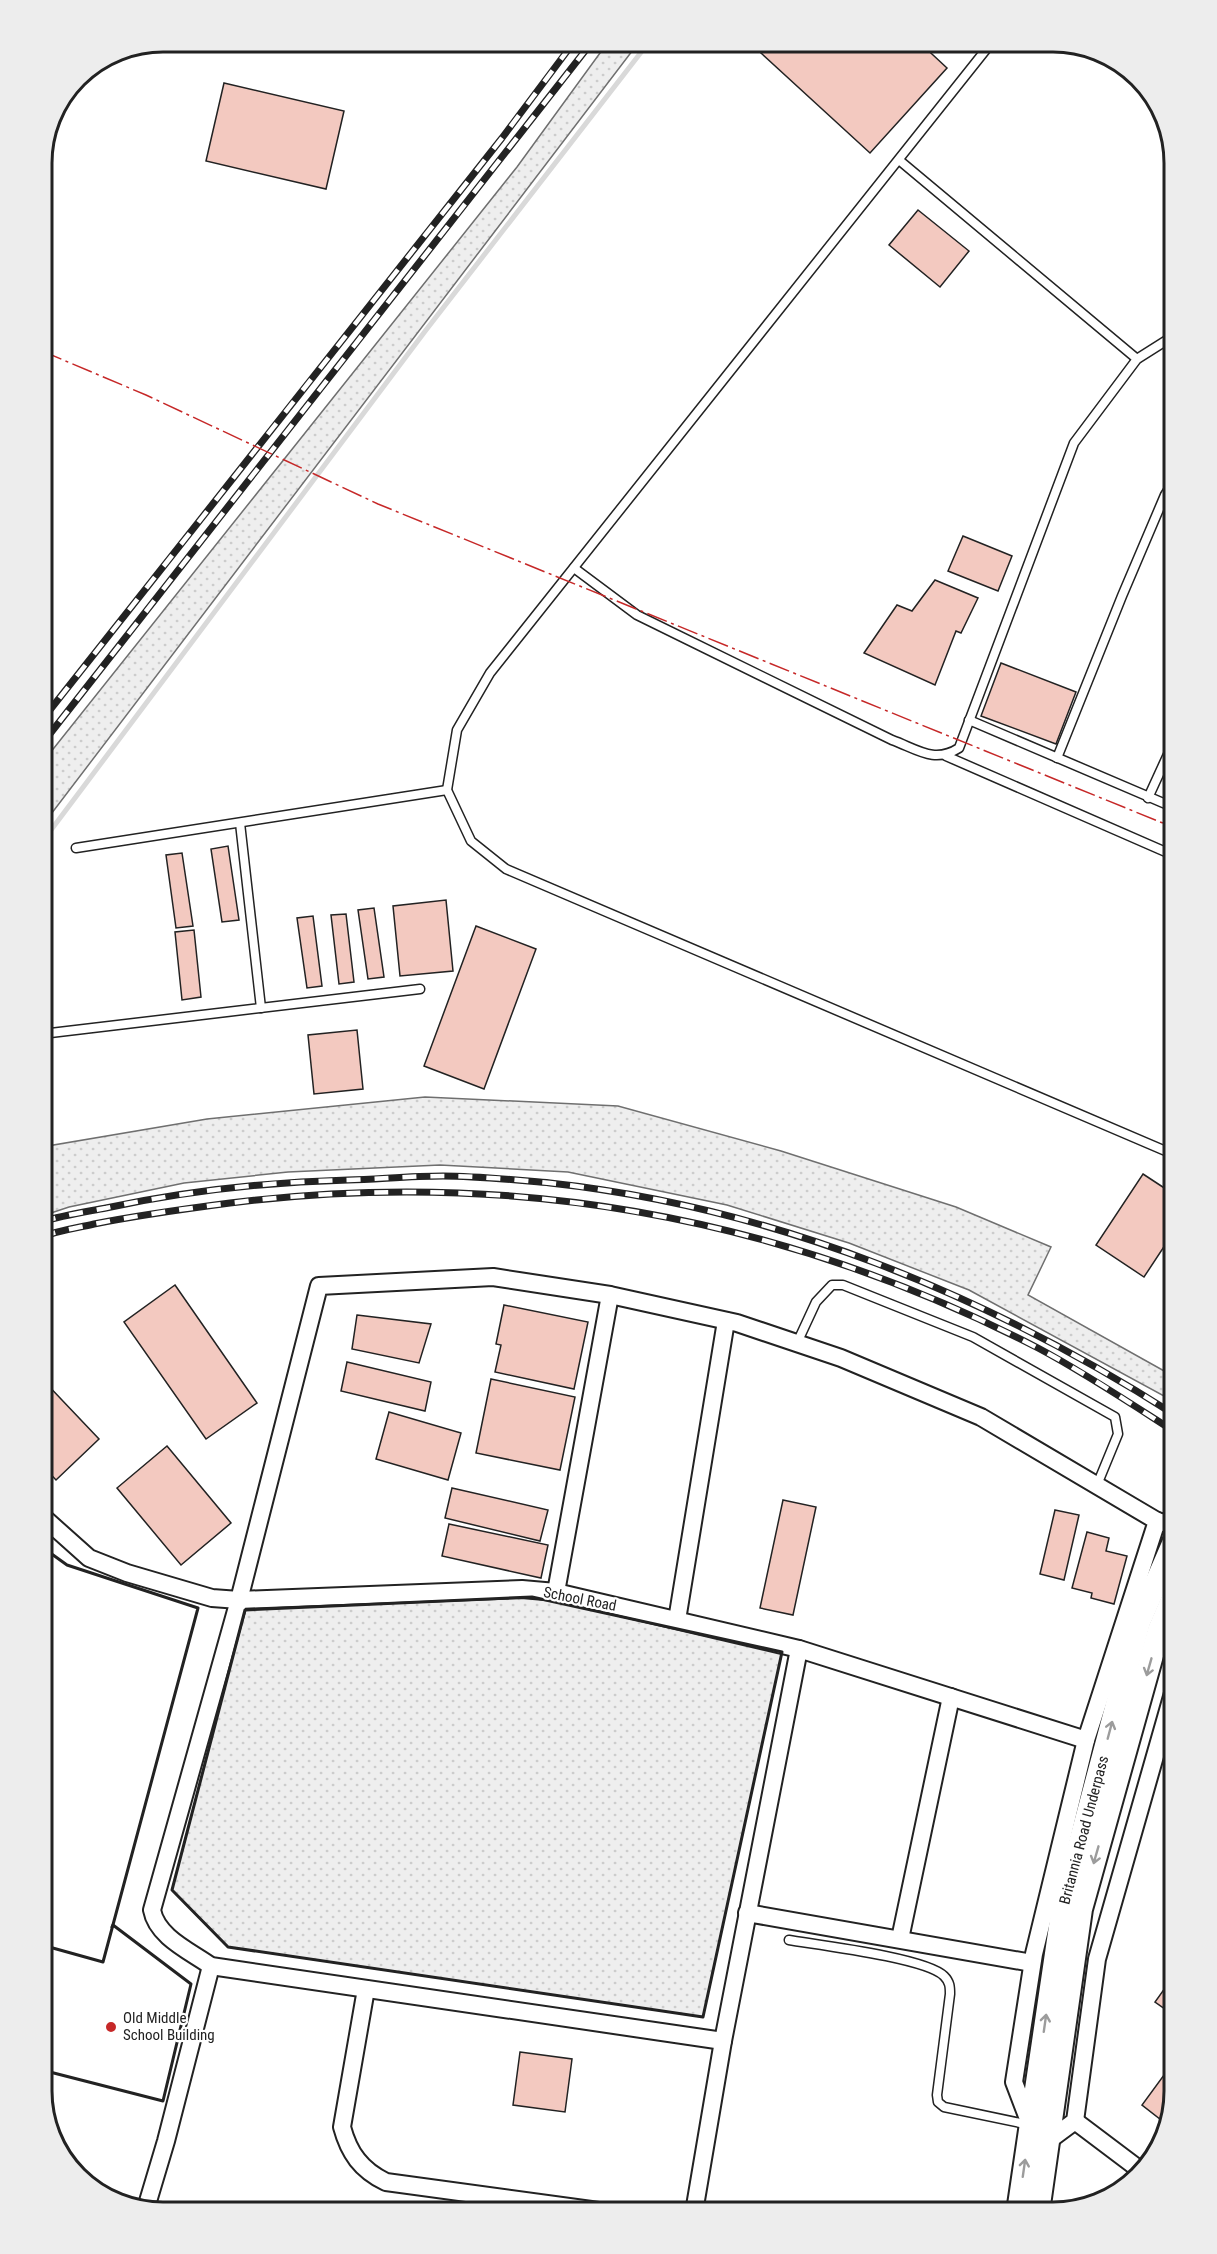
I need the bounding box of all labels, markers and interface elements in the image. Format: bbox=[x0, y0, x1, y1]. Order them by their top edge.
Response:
street label: School Road bbox=[542, 1583, 618, 1615]
one-way arrow bbox=[1142, 1657, 1154, 1676]
one-way arrow bbox=[1105, 1721, 1116, 1740]
street label: Britannia Road Underpass bbox=[1056, 1754, 1113, 1906]
one-way arrow bbox=[1090, 1845, 1102, 1864]
place label: Old Middle School Building bbox=[123, 2009, 215, 2044]
one-way arrow bbox=[1040, 2013, 1051, 2033]
marker: Old Middle School Building bbox=[104, 2020, 118, 2034]
one-way arrow bbox=[1018, 2159, 1029, 2179]

